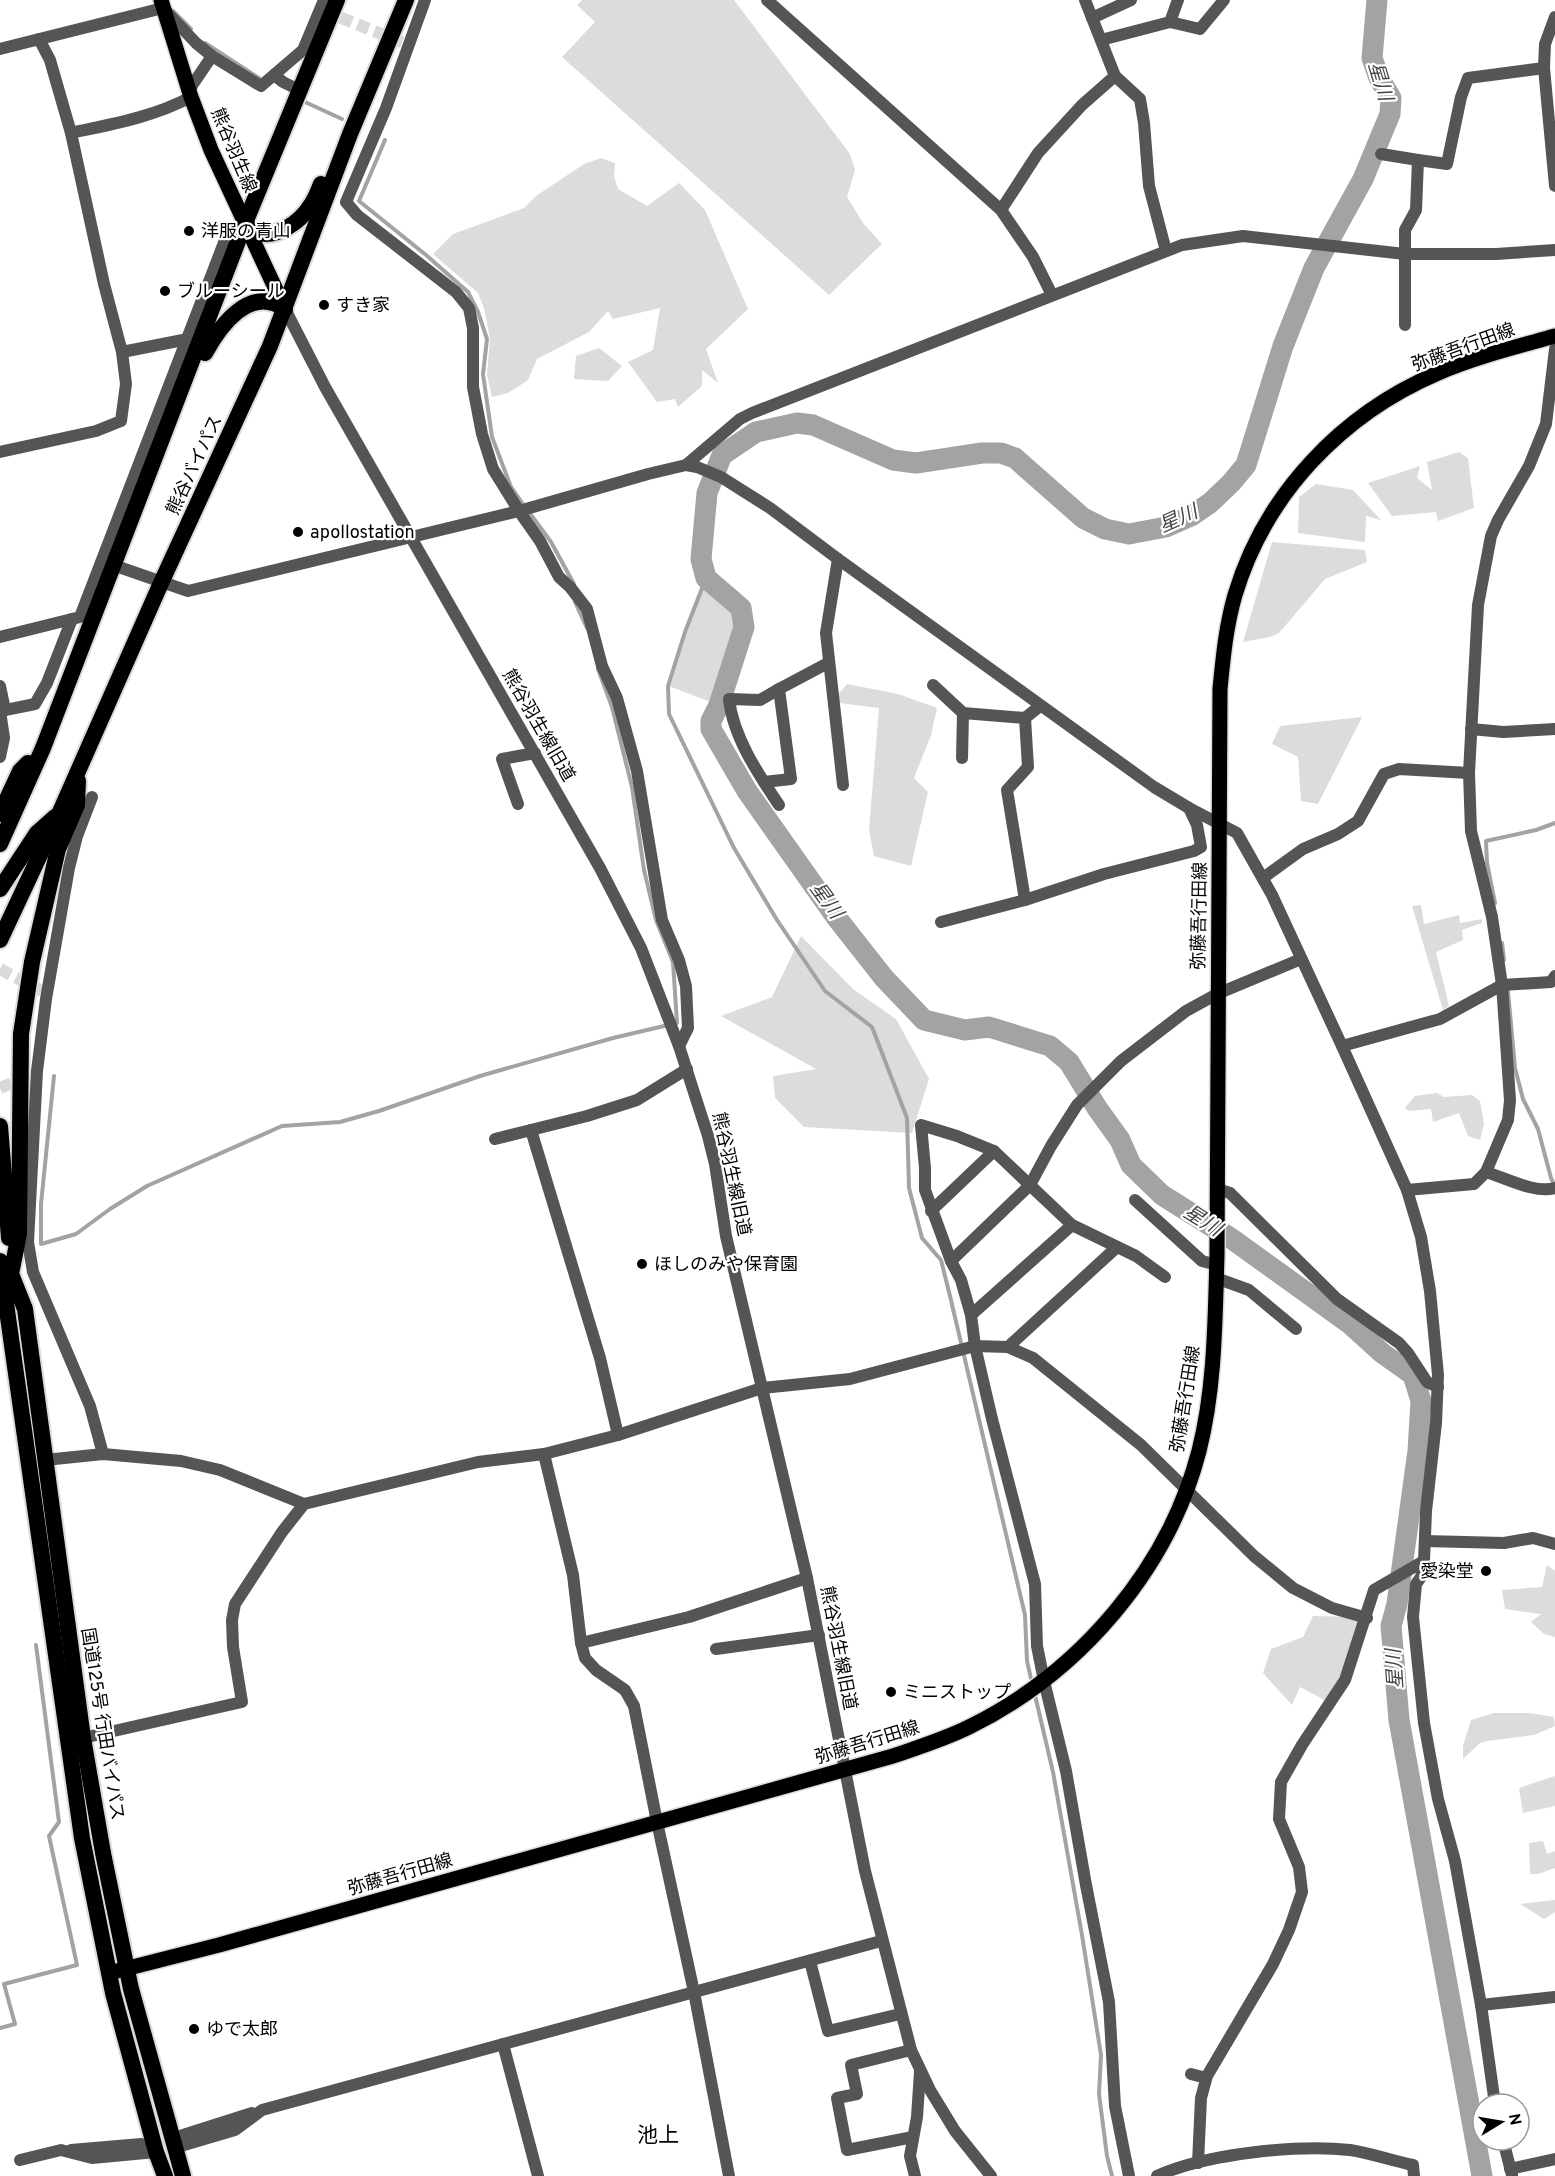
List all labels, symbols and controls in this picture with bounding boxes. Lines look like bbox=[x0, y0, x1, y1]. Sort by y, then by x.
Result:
water label: 星川 bbox=[1361, 59, 1398, 106]
street label: 熊谷羽生線 bbox=[204, 105, 261, 197]
place label: 洋服の青山 bbox=[201, 221, 291, 244]
marker: 洋服の青山 bbox=[182, 224, 196, 238]
place label: ブルーシール bbox=[177, 281, 285, 304]
marker: ブルーシール bbox=[158, 284, 172, 298]
place label: すき家 bbox=[336, 295, 390, 318]
marker: すき家 bbox=[317, 298, 331, 312]
street label: 弥藤吾行田線 bbox=[1409, 319, 1518, 378]
street label: 熊谷バイパス bbox=[162, 412, 229, 519]
water label: 星川 bbox=[1155, 499, 1204, 540]
place label: apollostation bbox=[310, 522, 415, 545]
marker: apollostation bbox=[291, 525, 305, 539]
street label: 熊谷羽生線旧道 bbox=[496, 665, 579, 786]
street label: 弥藤吾行田線 bbox=[1188, 862, 1213, 970]
water label: 星川 bbox=[803, 877, 849, 927]
street label: 熊谷羽生線旧道 bbox=[706, 1110, 755, 1238]
water label: 星川 bbox=[1178, 1200, 1227, 1244]
place label: ほしのみや保育園 bbox=[654, 1254, 798, 1277]
marker: ほしのみや保育園 bbox=[635, 1257, 649, 1271]
street label: 弥藤吾行田線 bbox=[1167, 1344, 1206, 1454]
place label: 愛染堂 bbox=[1420, 1561, 1474, 1584]
marker: 愛染堂 bbox=[1479, 1564, 1493, 1578]
street label: 熊谷羽生線旧道 bbox=[814, 1584, 861, 1712]
street label: 国道125号 行田バイパス bbox=[75, 1626, 128, 1822]
water label: 星川 bbox=[1381, 1646, 1410, 1690]
place label: ミニストップ bbox=[903, 1682, 1011, 1705]
marker: ミニストップ bbox=[884, 1685, 898, 1699]
street label: 弥藤吾行田線 bbox=[812, 1717, 922, 1770]
street label: 弥藤吾行田線 bbox=[345, 1850, 455, 1901]
place label: ゆで太郎 bbox=[206, 2019, 278, 2042]
marker: ゆで太郎 bbox=[187, 2022, 201, 2036]
north arrow bbox=[1471, 2092, 1531, 2152]
text: N bbox=[1503, 2112, 1525, 2127]
district label: 池上 bbox=[637, 2123, 679, 2150]

